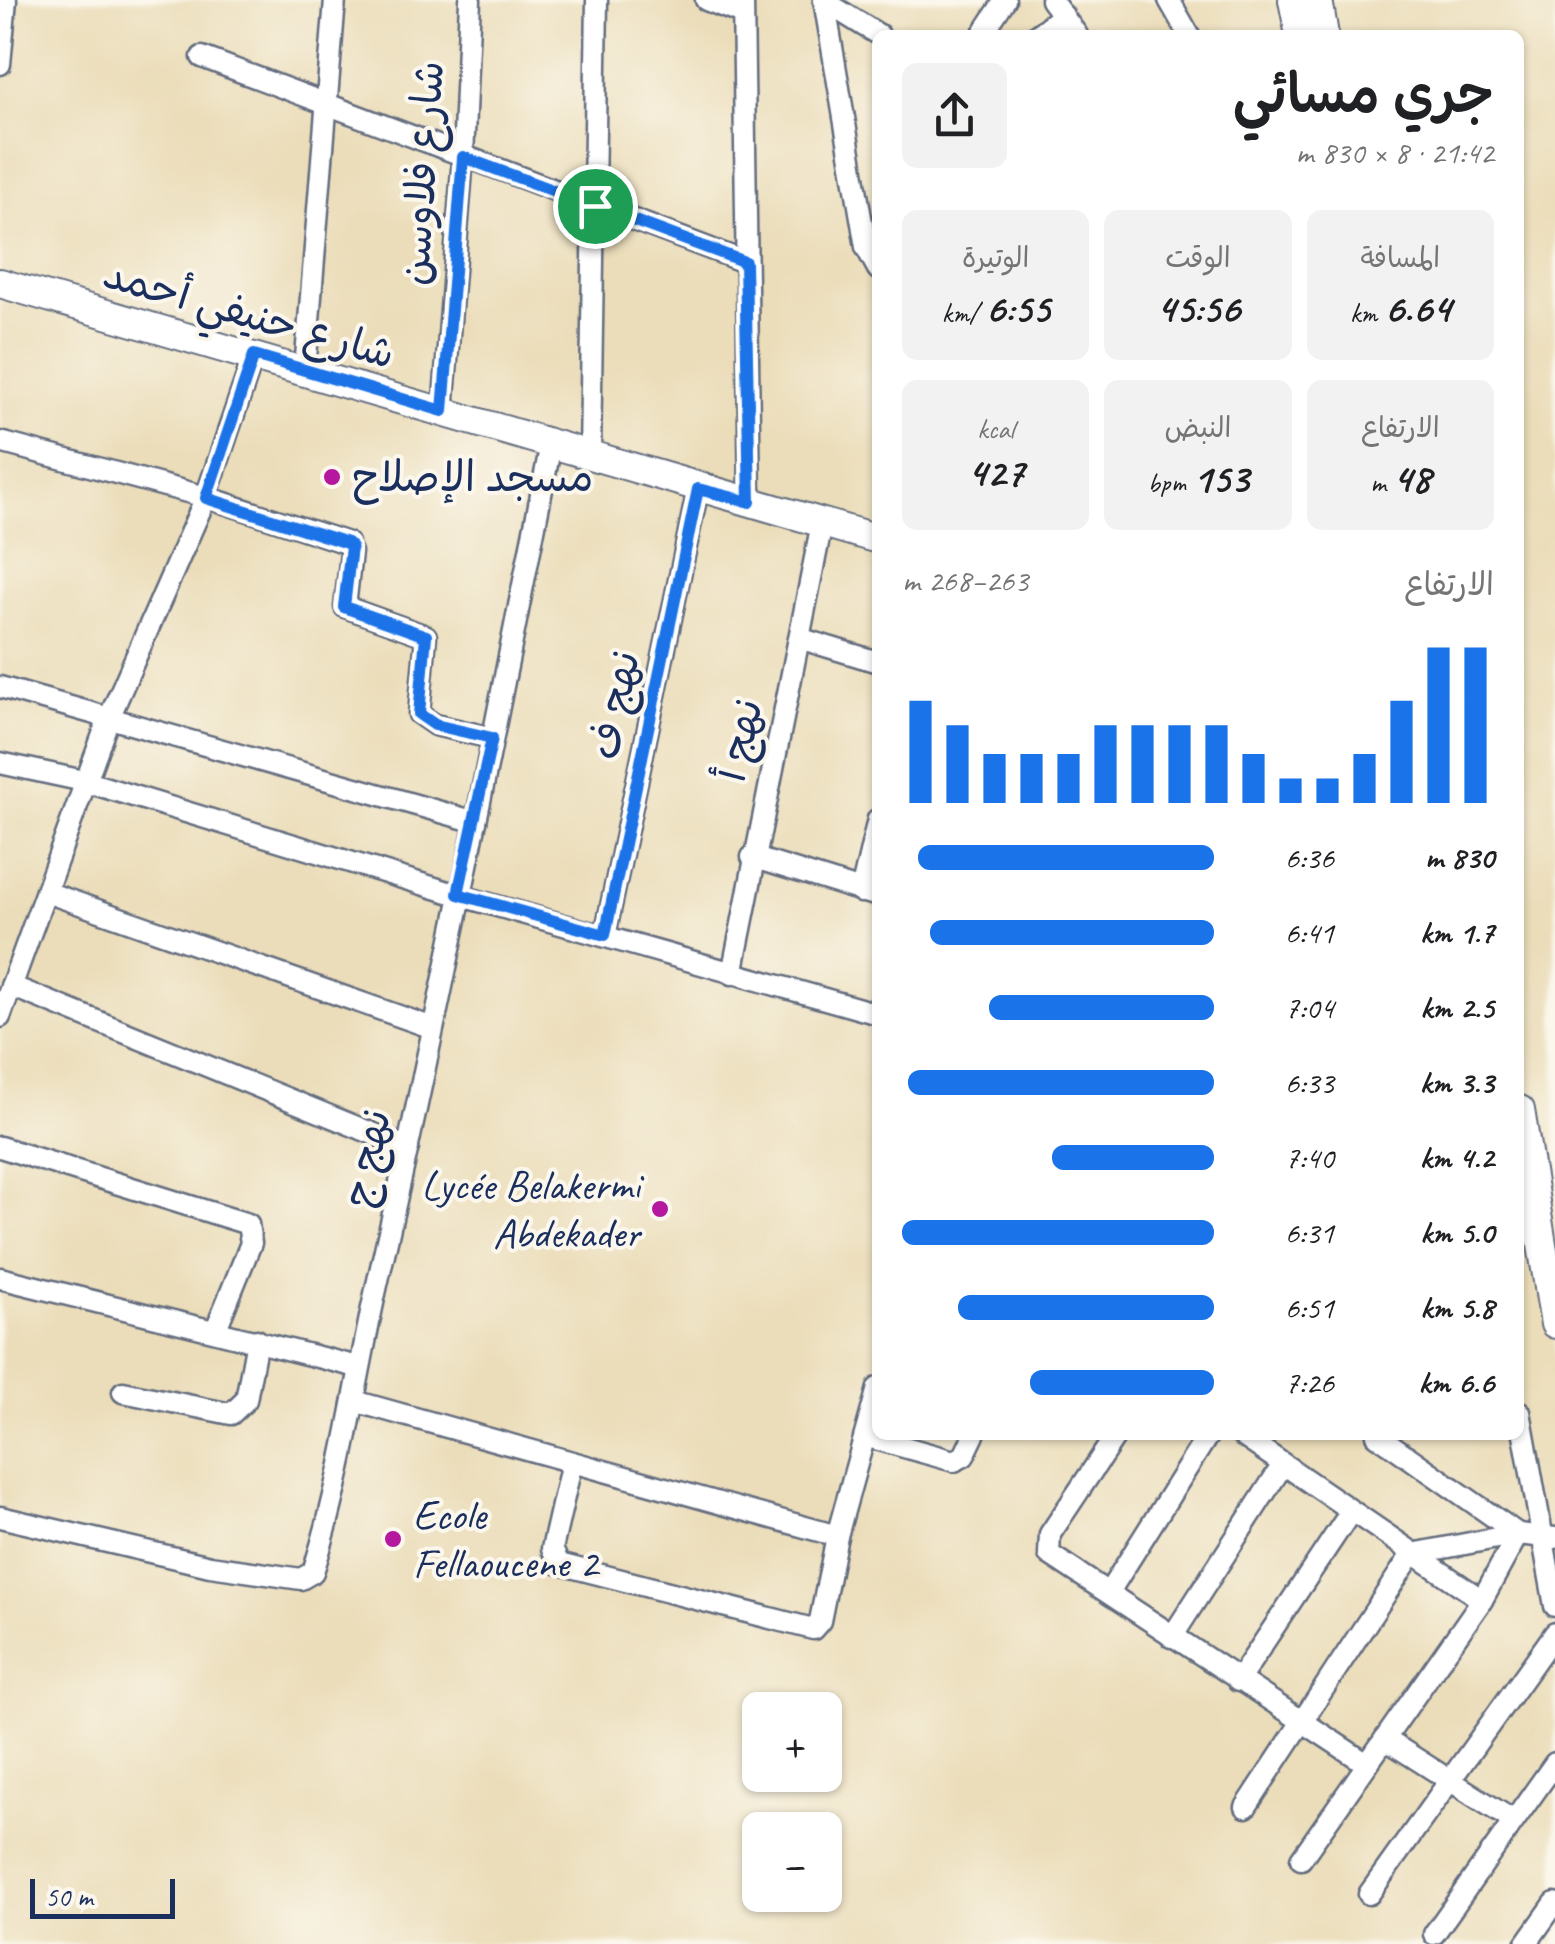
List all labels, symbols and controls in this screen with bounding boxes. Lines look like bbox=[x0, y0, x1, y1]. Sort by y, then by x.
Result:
street label: شارع فلاوسن bbox=[388, 59, 458, 287]
text: جري مسائي bbox=[1233, 59, 1494, 129]
button: share bbox=[902, 63, 1007, 168]
text: 21:42 · 8 × 830 m bbox=[1296, 132, 1494, 173]
pin bbox=[553, 164, 638, 249]
icon: arrive bbox=[568, 179, 623, 234]
text: الوتيرة bbox=[962, 240, 1029, 275]
text: الوقت bbox=[1165, 240, 1231, 275]
text: المسافة bbox=[1360, 240, 1440, 275]
street label: شارع حنيفي أحمد bbox=[95, 247, 401, 390]
text: 6:55 bbox=[985, 282, 1050, 335]
text: 45:56 bbox=[1156, 282, 1240, 335]
text: 6.64 bbox=[1384, 282, 1451, 335]
text: /km bbox=[942, 295, 985, 330]
text: km bbox=[1350, 295, 1384, 330]
text: النبض bbox=[1165, 410, 1231, 445]
text: الارتفاع bbox=[1361, 410, 1440, 445]
text: kcal bbox=[977, 411, 1014, 446]
text: 427 bbox=[967, 446, 1024, 499]
place label: مسجد اﻹصلاح bbox=[352, 451, 593, 505]
text: 153 bbox=[1193, 452, 1249, 505]
text: 48 bbox=[1393, 452, 1430, 505]
text: bpm bbox=[1147, 465, 1193, 500]
text: m bbox=[1370, 465, 1393, 500]
marker: مسجد اﻹصلاح bbox=[321, 466, 343, 488]
text: 263–268 m bbox=[902, 560, 1028, 601]
text: الارتفاع bbox=[1404, 564, 1494, 605]
street label: نهج ف bbox=[578, 646, 653, 764]
street label: نهج أ bbox=[705, 694, 776, 787]
text: 6:36 bbox=[1284, 837, 1334, 878]
text: 830 m bbox=[1425, 837, 1494, 878]
text: 6:41 bbox=[1284, 912, 1334, 953]
text: 1.7 km bbox=[1420, 912, 1494, 953]
text: 7:04 bbox=[1284, 987, 1334, 1028]
text: 2.5 km bbox=[1420, 987, 1494, 1028]
text: 6:33 bbox=[1284, 1062, 1334, 1103]
text: 3.3 km bbox=[1420, 1062, 1494, 1103]
street label: نهج ج bbox=[331, 1104, 404, 1212]
text: 7:40 bbox=[1284, 1137, 1334, 1178]
text: 4.2 km bbox=[1420, 1137, 1494, 1178]
place label: Lycée Belakermi Abdekader bbox=[421, 1159, 645, 1260]
marker: Lycée Belakermi Abdekader bbox=[649, 1198, 671, 1220]
text: 6:31 bbox=[1284, 1212, 1334, 1253]
text: 5.0 km bbox=[1420, 1212, 1494, 1253]
text: 6:51 bbox=[1284, 1287, 1334, 1328]
text: 5.8 km bbox=[1420, 1287, 1494, 1328]
text: 7:26 bbox=[1284, 1362, 1334, 1403]
text: 6.6 km bbox=[1418, 1362, 1494, 1403]
place label: Ecole Fellaoucene 2 bbox=[413, 1489, 601, 1590]
marker: Ecole Fellaoucene 2 bbox=[382, 1528, 404, 1550]
map controls bbox=[742, 1692, 842, 1912]
button: + bbox=[742, 1692, 842, 1792]
button: − bbox=[742, 1812, 842, 1912]
scale bar bbox=[30, 1874, 175, 1918]
text: 50 m bbox=[45, 1879, 93, 1914]

